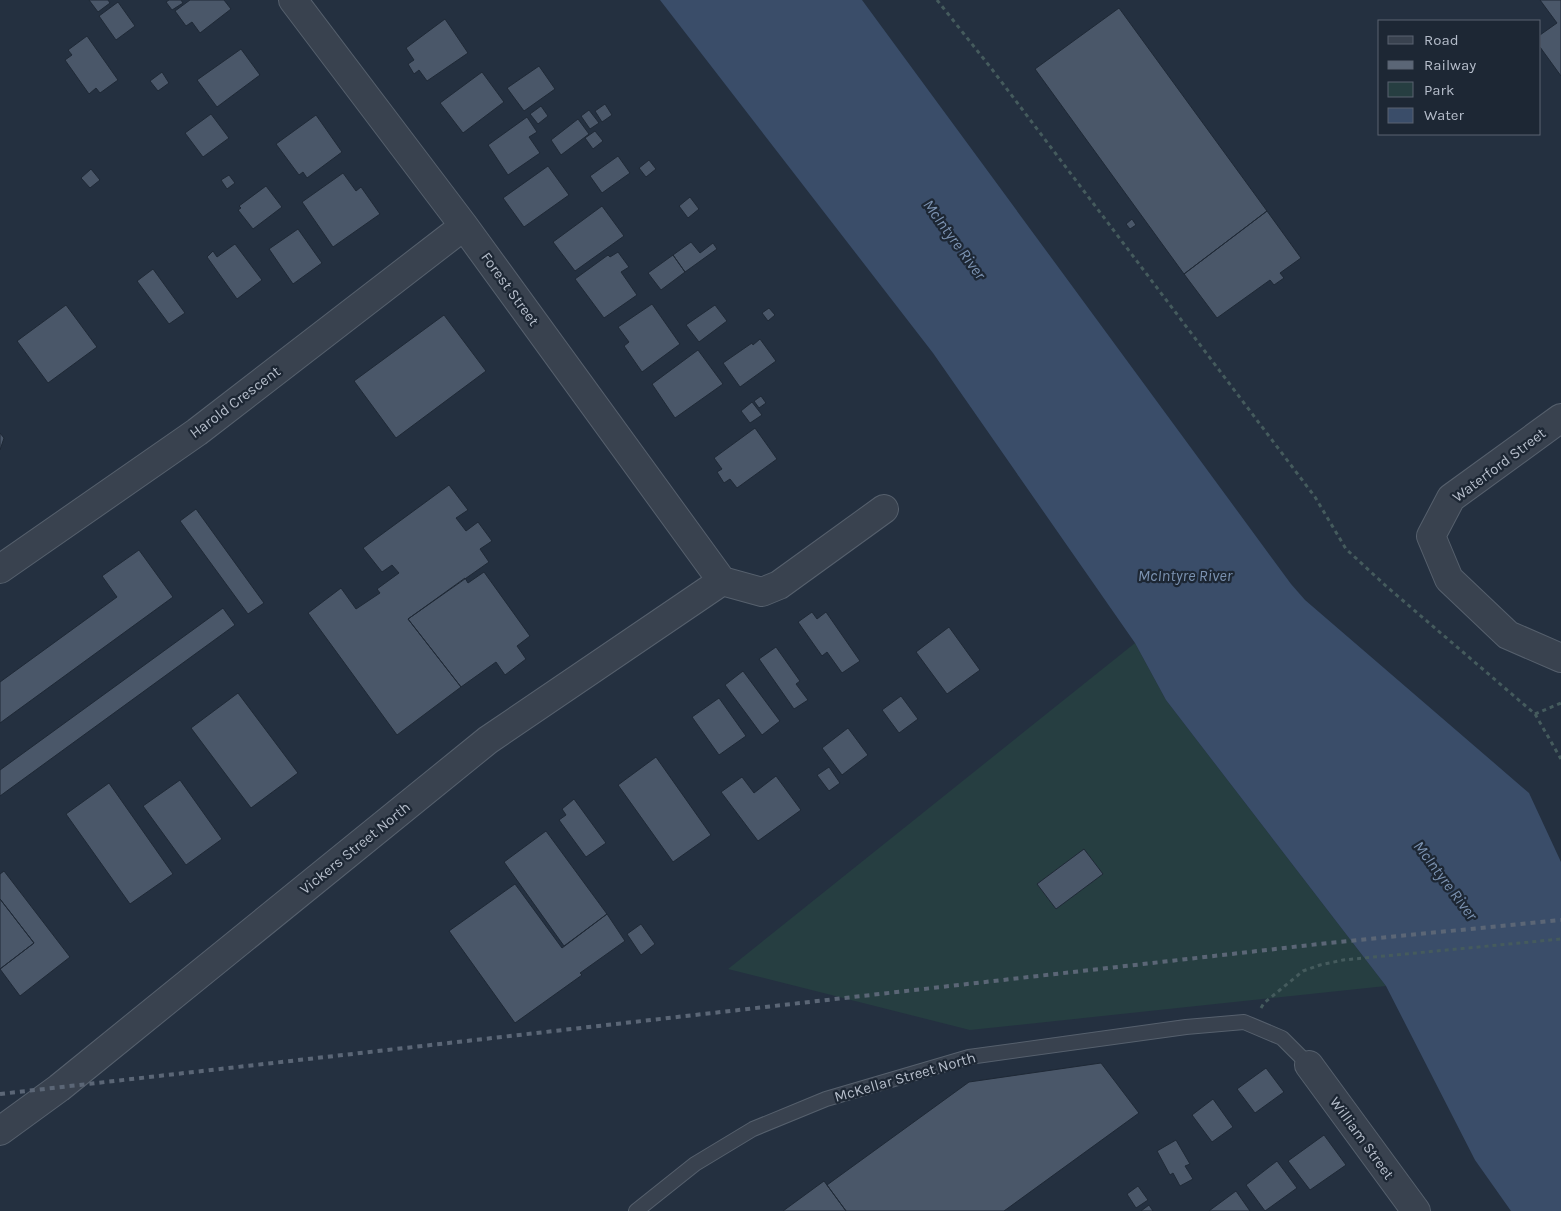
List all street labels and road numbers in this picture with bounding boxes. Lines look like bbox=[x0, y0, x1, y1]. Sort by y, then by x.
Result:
street label: Forest Street bbox=[477, 249, 543, 330]
street label: Harold Crescent bbox=[186, 362, 284, 442]
street label: Waterford Street bbox=[1449, 424, 1550, 506]
street label: Vickers Street North bbox=[296, 798, 414, 898]
street label: McKellar Street North bbox=[832, 1048, 978, 1106]
street label: William Street bbox=[1326, 1093, 1398, 1183]

